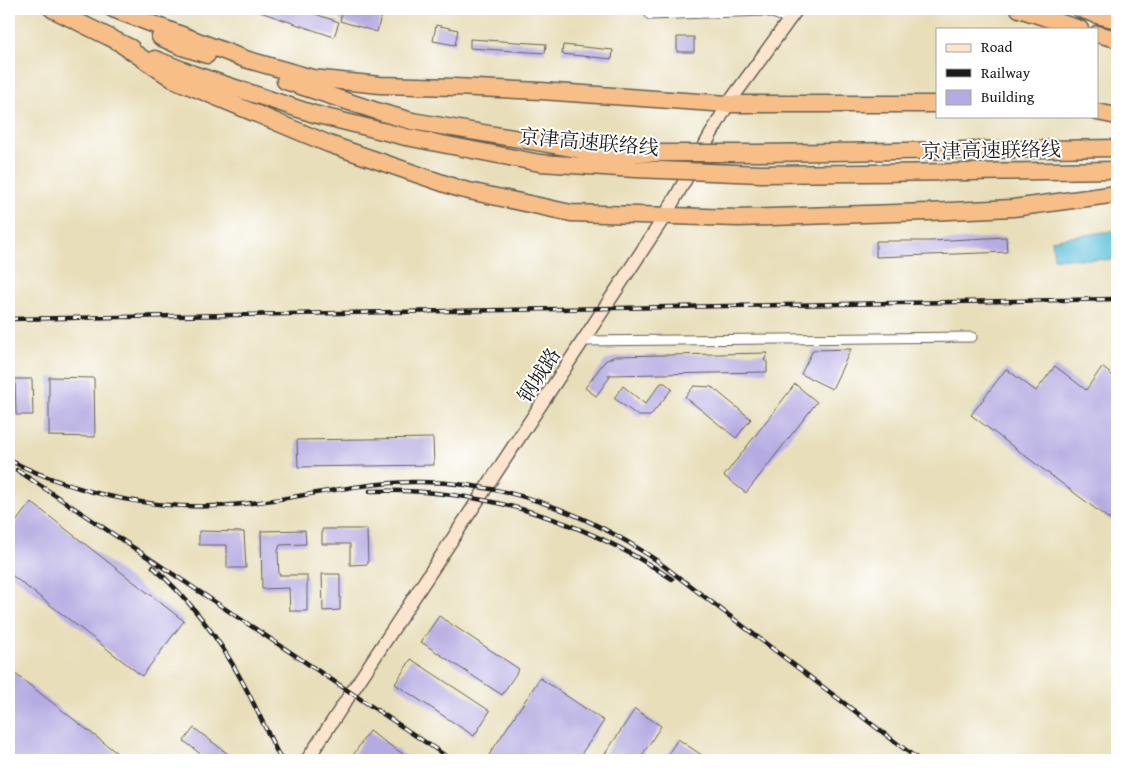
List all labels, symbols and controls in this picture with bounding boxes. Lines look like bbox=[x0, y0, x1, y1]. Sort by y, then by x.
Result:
legend bbox=[936, 28, 1098, 118]
text: Road bbox=[981, 36, 1012, 57]
text: Railway bbox=[981, 62, 1031, 83]
text: Building bbox=[981, 86, 1035, 107]
street label: 京津高速联络线 bbox=[518, 121, 660, 162]
street label: 京津高速联络线 bbox=[921, 134, 1061, 165]
street label: 钢城路 bbox=[510, 342, 567, 408]

